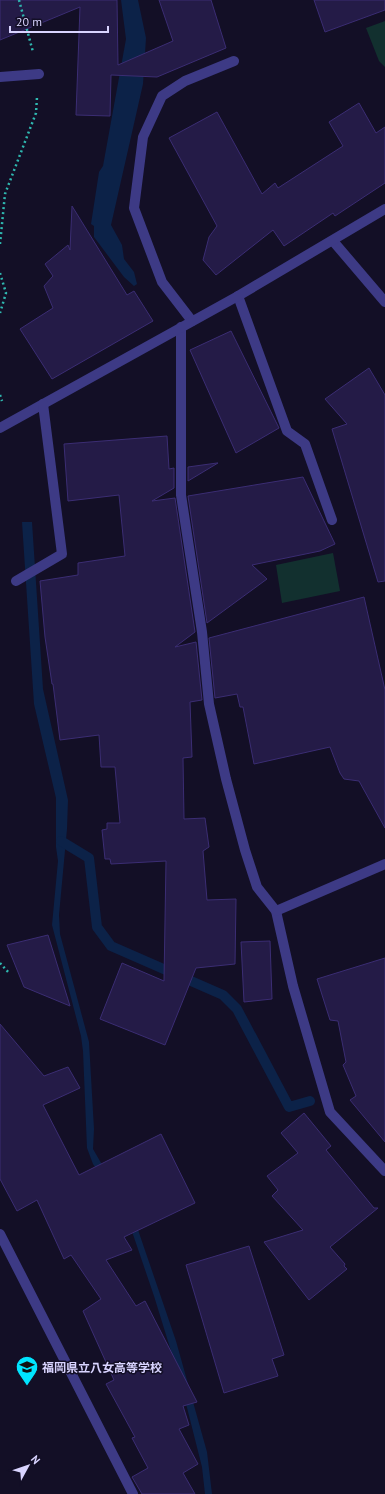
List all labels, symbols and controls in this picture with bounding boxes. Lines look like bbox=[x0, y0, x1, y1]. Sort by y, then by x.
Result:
scale bar bbox=[10, 8, 108, 34]
text: 20 m bbox=[16, 14, 42, 29]
school or university icon: 福岡県立八女高等学校 bbox=[14, 1354, 40, 1387]
place label: 福岡県立八女高等学校 bbox=[42, 1360, 162, 1375]
north arrow bbox=[8, 1446, 48, 1486]
text: N bbox=[28, 1452, 43, 1467]

